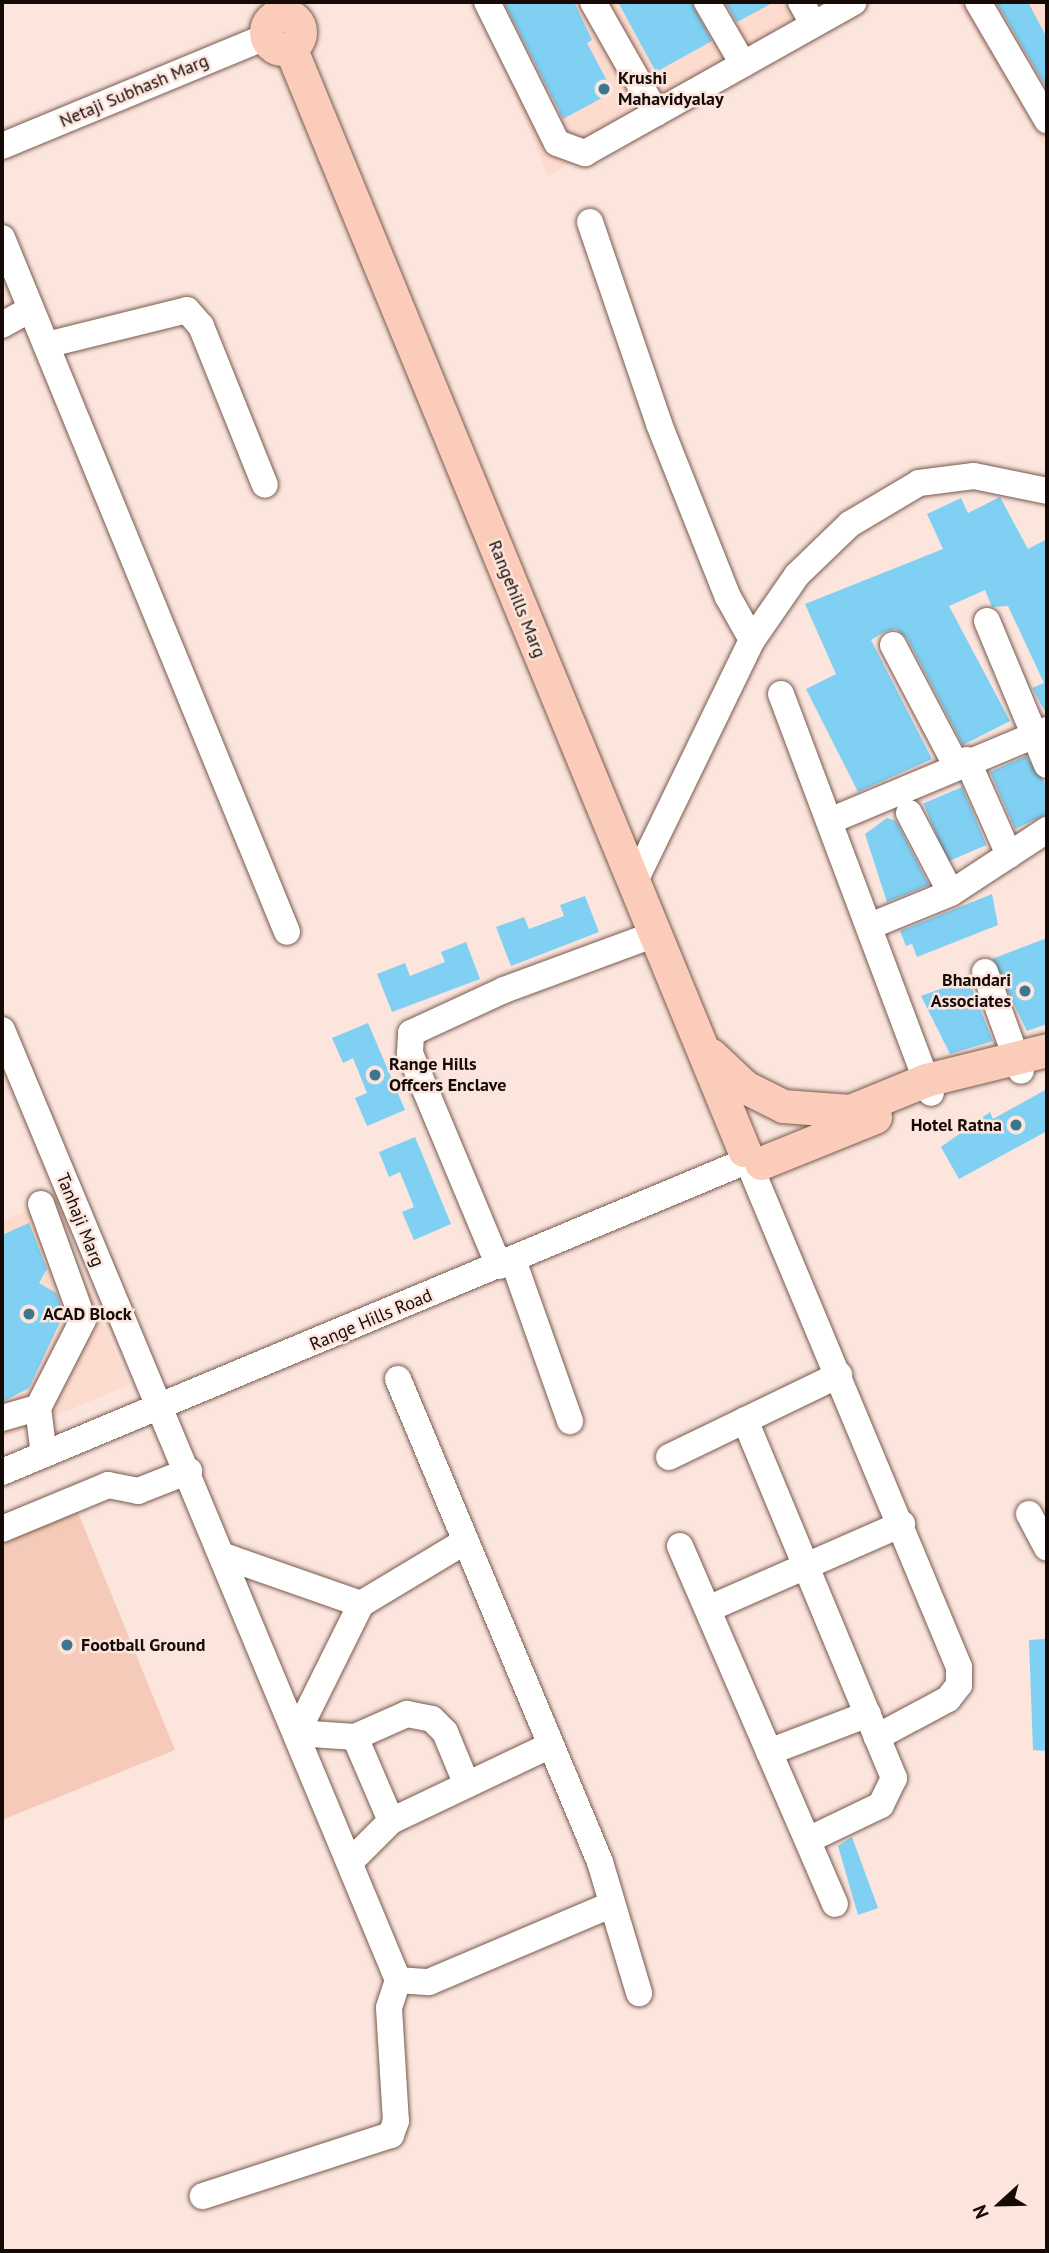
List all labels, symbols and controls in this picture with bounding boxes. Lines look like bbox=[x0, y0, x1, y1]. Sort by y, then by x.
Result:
street label: Netaji Subhash Marg bbox=[56, 50, 212, 132]
place label: Krushi Mahavidyalay bbox=[618, 68, 724, 110]
marker: Krushi Mahavidyalay bbox=[596, 81, 612, 97]
street label: Rangehills Marg bbox=[484, 537, 550, 661]
place label: Bhandari Associates bbox=[931, 970, 1011, 1012]
marker: Bhandari Associates bbox=[1017, 983, 1033, 999]
place label: Range Hills Offcers Enclave bbox=[389, 1054, 506, 1096]
marker: Range Hills Offcers Enclave bbox=[367, 1067, 383, 1083]
place label: Hotel Ratna bbox=[911, 1114, 1002, 1136]
marker: Hotel Ratna bbox=[1008, 1117, 1024, 1133]
street label: Tanhaji Marg bbox=[51, 1170, 109, 1270]
street label: Range Hills Road bbox=[307, 1284, 435, 1356]
place label: ACAD Block bbox=[43, 1303, 132, 1325]
marker: ACAD Block bbox=[21, 1306, 37, 1322]
place label: Football Ground bbox=[81, 1634, 206, 1656]
marker: Football Ground bbox=[59, 1637, 75, 1653]
north arrow bbox=[965, 2169, 1035, 2239]
text: N bbox=[967, 2202, 994, 2222]

